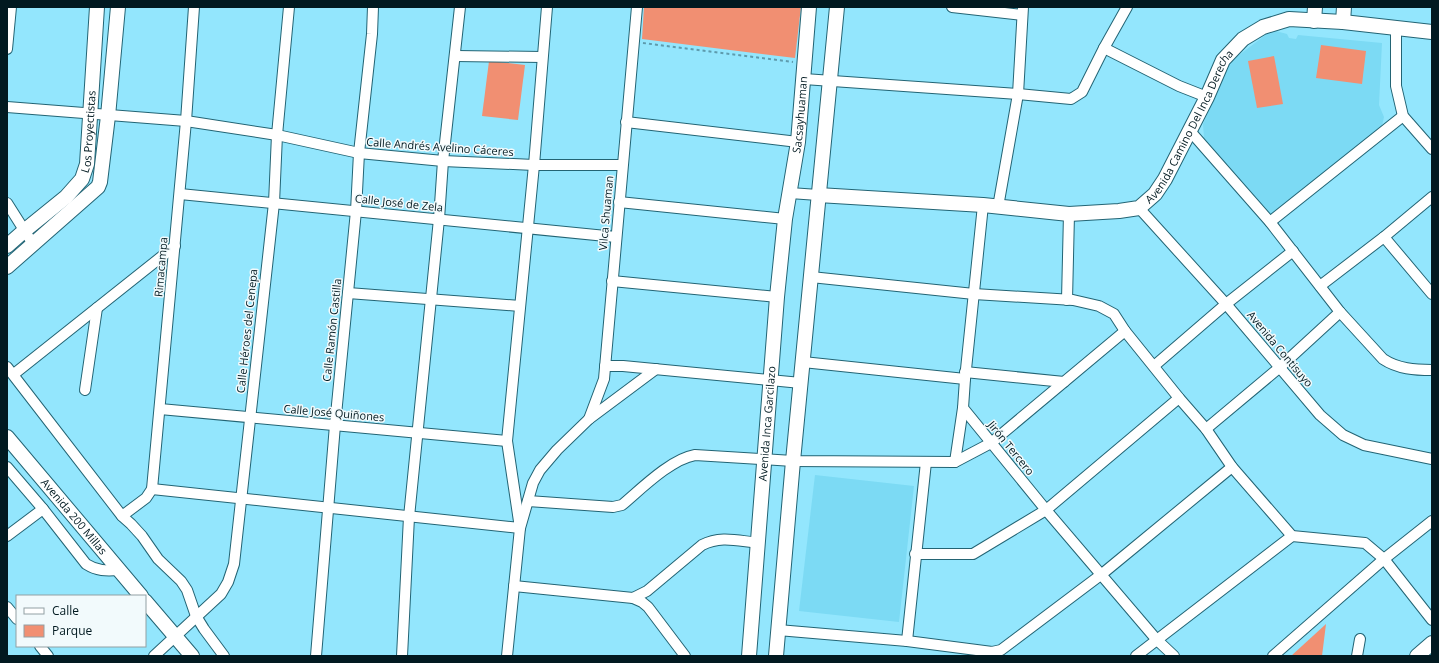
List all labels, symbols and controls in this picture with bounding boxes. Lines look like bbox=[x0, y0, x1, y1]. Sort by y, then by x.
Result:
street label: Avenida Camino Del Inca Derecha bbox=[1142, 46, 1236, 206]
street label: Sacsayhuaman bbox=[788, 76, 810, 154]
street label: Los Proyectistas bbox=[77, 90, 99, 175]
street label: Calle Andrés Avelino Cáceres bbox=[366, 134, 514, 159]
street label: Vilca Shuaman bbox=[595, 175, 616, 251]
street label: Calle José de Zela bbox=[354, 190, 444, 215]
street label: Rimacampa bbox=[150, 236, 171, 298]
street label: Calle Héroes del Cenepa bbox=[233, 268, 260, 394]
street label: Calle Ramón Castilla bbox=[319, 278, 344, 382]
street label: Avenida Contisuyo bbox=[1244, 307, 1317, 390]
street label: Avenida Inca Garcilazo bbox=[755, 365, 779, 482]
street label: Calle José Quiñones bbox=[283, 401, 385, 424]
street label: Jirón Tercero bbox=[984, 417, 1038, 478]
street label: Avenida 200 Millas bbox=[38, 475, 111, 557]
legend bbox=[16, 595, 146, 647]
text: Calle bbox=[52, 602, 79, 619]
text: Parque bbox=[52, 622, 92, 639]

